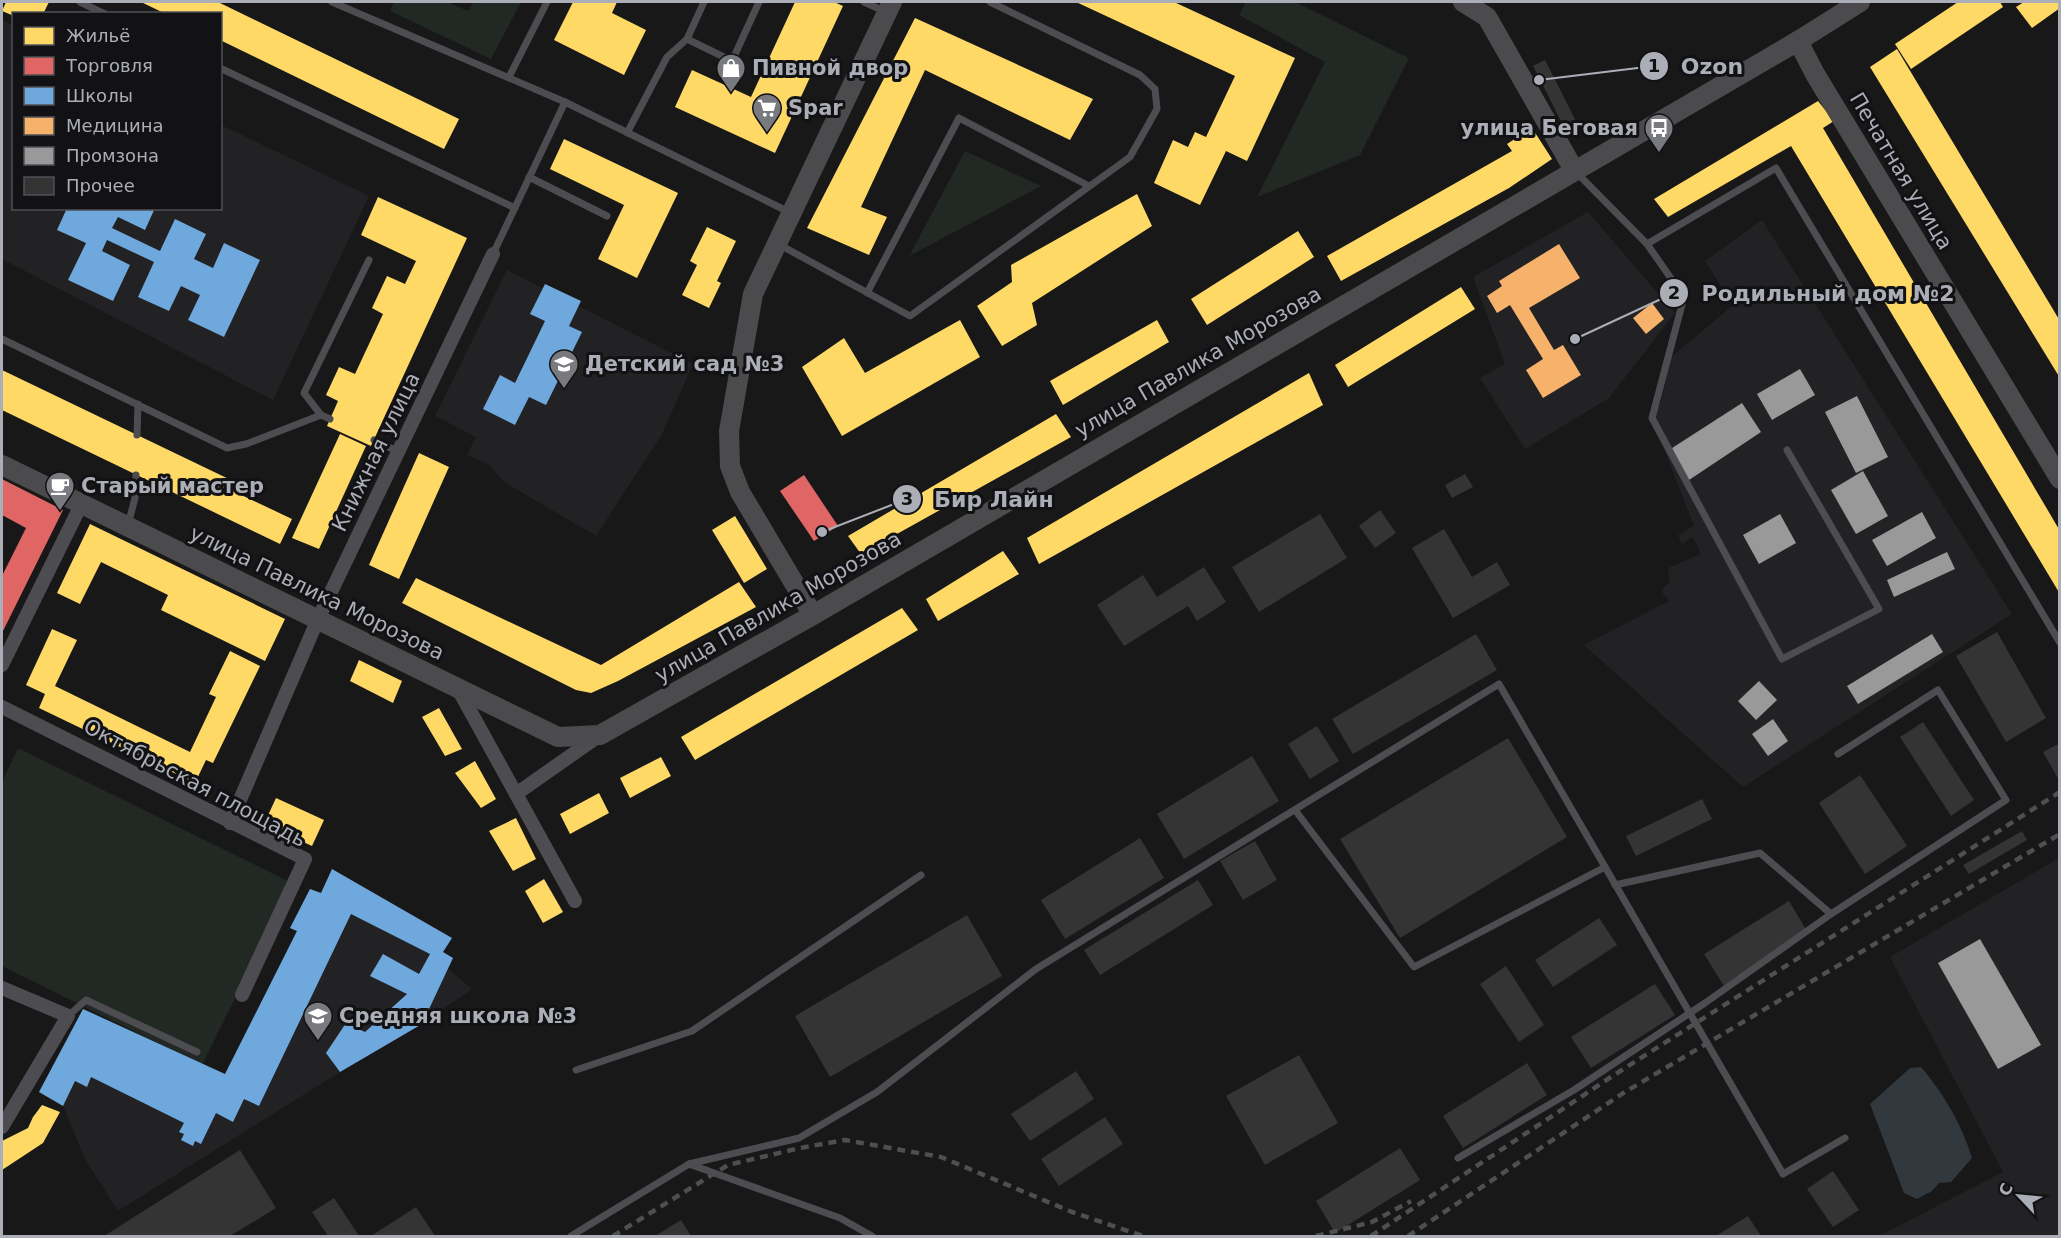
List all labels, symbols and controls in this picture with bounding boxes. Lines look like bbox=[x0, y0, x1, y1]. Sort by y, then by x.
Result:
legend bbox=[12, 12, 222, 210]
text: Жильё bbox=[66, 25, 130, 46]
callout: Ozon bbox=[1639, 46, 1756, 86]
shop icon: Пивной двор bbox=[715, 52, 747, 94]
text: Ozon bbox=[1681, 54, 1743, 79]
text: Торговля bbox=[65, 55, 153, 76]
text: 1 bbox=[1648, 55, 1660, 76]
place label: Пивной двор bbox=[752, 56, 908, 80]
text: Школы bbox=[66, 85, 133, 106]
street label: Печатная улица bbox=[1845, 88, 1957, 254]
supermarket icon: Spar bbox=[751, 92, 783, 134]
place label: Spar bbox=[788, 96, 843, 120]
bus stop icon: улица Беговая bbox=[1643, 112, 1675, 154]
text: Медицина bbox=[66, 115, 164, 136]
place label: улица Беговая bbox=[1461, 116, 1638, 140]
text: Промзона bbox=[66, 145, 159, 166]
text: Прочее bbox=[66, 175, 135, 196]
callout: Родильный дом №2 bbox=[1659, 273, 1966, 313]
text: Родильный дом №2 bbox=[1702, 281, 1954, 306]
street label: улица Павлика Морозова bbox=[1071, 282, 1325, 442]
text: 2 bbox=[1668, 282, 1680, 303]
school or university icon: Детский сад №3 bbox=[548, 348, 580, 390]
place label: Детский сад №3 bbox=[585, 352, 784, 376]
street label: Книжная улица bbox=[327, 369, 425, 535]
cafe icon: Старый мастер bbox=[44, 470, 76, 512]
place label: Старый мастер bbox=[81, 474, 264, 498]
callout: Бир Лайн bbox=[892, 479, 1066, 519]
text: Бир Лайн bbox=[934, 487, 1054, 512]
text: 3 bbox=[901, 488, 913, 509]
street label: улица Павлика Морозова bbox=[186, 521, 448, 665]
street label: улица Павлика Морозова bbox=[651, 527, 905, 687]
street label: Октябрьская площадь bbox=[80, 714, 310, 852]
school or university icon: Средняя школа №3 bbox=[302, 1000, 334, 1042]
place label: Средняя школа №3 bbox=[339, 1004, 577, 1028]
north arrow bbox=[1989, 1166, 2049, 1226]
text: С bbox=[1995, 1180, 2017, 1199]

